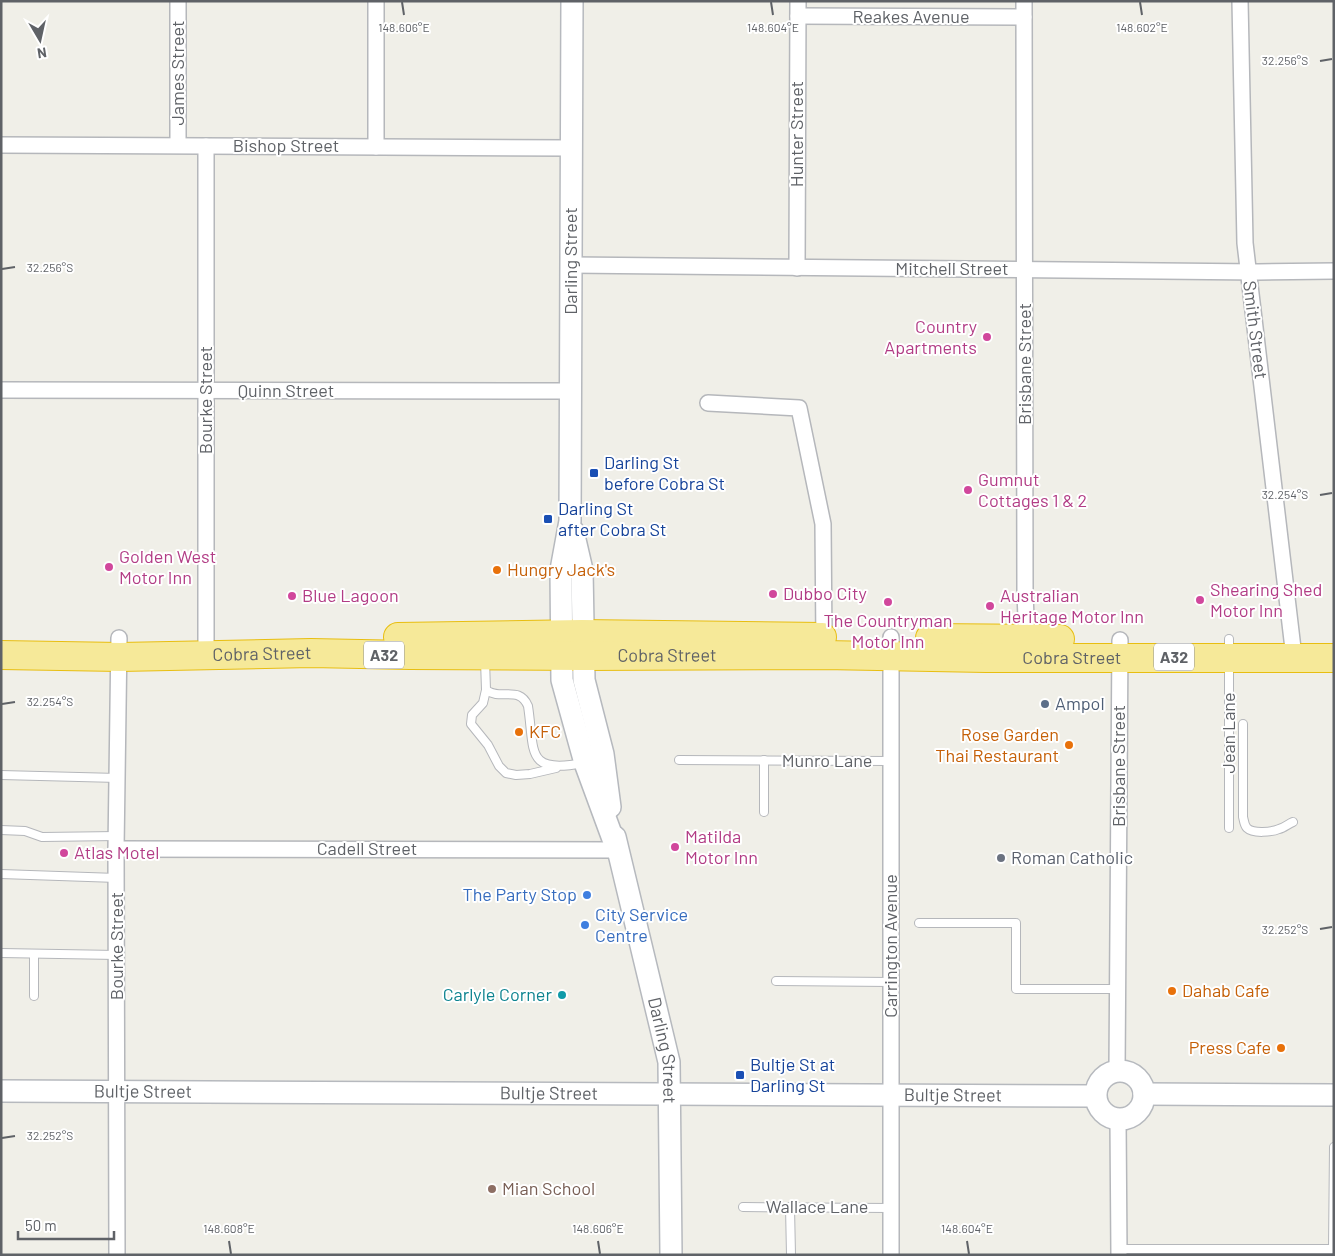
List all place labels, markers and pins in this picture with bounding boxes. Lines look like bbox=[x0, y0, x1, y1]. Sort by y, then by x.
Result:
place label: Country Apartments bbox=[884, 315, 977, 358]
marker: Country Apartments bbox=[981, 331, 993, 343]
place label: Darling St before Cobra St bbox=[604, 451, 725, 494]
marker: Darling St before Cobra St bbox=[588, 467, 600, 479]
place label: Gumnut Cottages 1 & 2 bbox=[978, 468, 1087, 511]
marker: Gumnut Cottages 1 & 2 bbox=[962, 484, 974, 496]
place label: Darling St after Cobra St bbox=[558, 497, 667, 540]
marker: Darling St after Cobra St bbox=[542, 513, 554, 525]
place label: Golden West Motor Inn bbox=[119, 545, 216, 588]
place label: Hungry Jack's bbox=[507, 558, 615, 580]
marker: Golden West Motor Inn bbox=[103, 561, 115, 573]
marker: Hungry Jack's bbox=[491, 564, 503, 576]
place label: Shearing Shed Motor Inn bbox=[1210, 578, 1322, 621]
place label: Dubbo City bbox=[783, 582, 867, 604]
place label: Blue Lagoon bbox=[302, 584, 399, 606]
place label: Australian Heritage Motor Inn bbox=[1000, 584, 1144, 627]
marker: Dubbo City bbox=[767, 588, 779, 600]
marker: Blue Lagoon bbox=[286, 590, 298, 602]
marker: Shearing Shed Motor Inn bbox=[1194, 594, 1206, 606]
marker: The Countryman Motor Inn bbox=[882, 596, 894, 608]
marker: Australian Heritage Motor Inn bbox=[984, 600, 996, 612]
place label: The Countryman Motor Inn bbox=[824, 609, 952, 652]
place label: Ampol bbox=[1055, 692, 1105, 714]
marker: Ampol bbox=[1039, 698, 1051, 710]
place label: KFC bbox=[529, 720, 561, 742]
place label: Rose Garden Thai Restaurant bbox=[935, 723, 1059, 766]
marker: KFC bbox=[513, 726, 525, 738]
marker: Rose Garden Thai Restaurant bbox=[1063, 739, 1075, 751]
place label: Matilda Motor Inn bbox=[685, 825, 758, 868]
place label: Atlas Motel bbox=[74, 841, 159, 863]
marker: Matilda Motor Inn bbox=[669, 841, 681, 853]
place label: Roman Catholic bbox=[1011, 846, 1133, 868]
marker: Atlas Motel bbox=[58, 847, 70, 859]
marker: Roman Catholic bbox=[995, 852, 1007, 864]
place label: The Party Stop bbox=[462, 883, 577, 905]
marker: The Party Stop bbox=[581, 889, 593, 901]
place label: City Service Centre bbox=[595, 903, 688, 946]
marker: City Service Centre bbox=[579, 919, 591, 931]
place label: Dahab Cafe bbox=[1182, 979, 1270, 1001]
place label: Carlyle Corner bbox=[443, 983, 552, 1005]
marker: Dahab Cafe bbox=[1166, 985, 1178, 997]
marker: Carlyle Corner bbox=[556, 989, 568, 1001]
place label: Press Cafe bbox=[1189, 1036, 1271, 1058]
marker: Press Cafe bbox=[1275, 1042, 1287, 1054]
place label: Bultje St at Darling St bbox=[750, 1053, 835, 1096]
marker: Bultje St at Darling St bbox=[734, 1069, 746, 1081]
place label: Mian School bbox=[502, 1177, 595, 1199]
marker: Mian School bbox=[486, 1183, 498, 1195]

